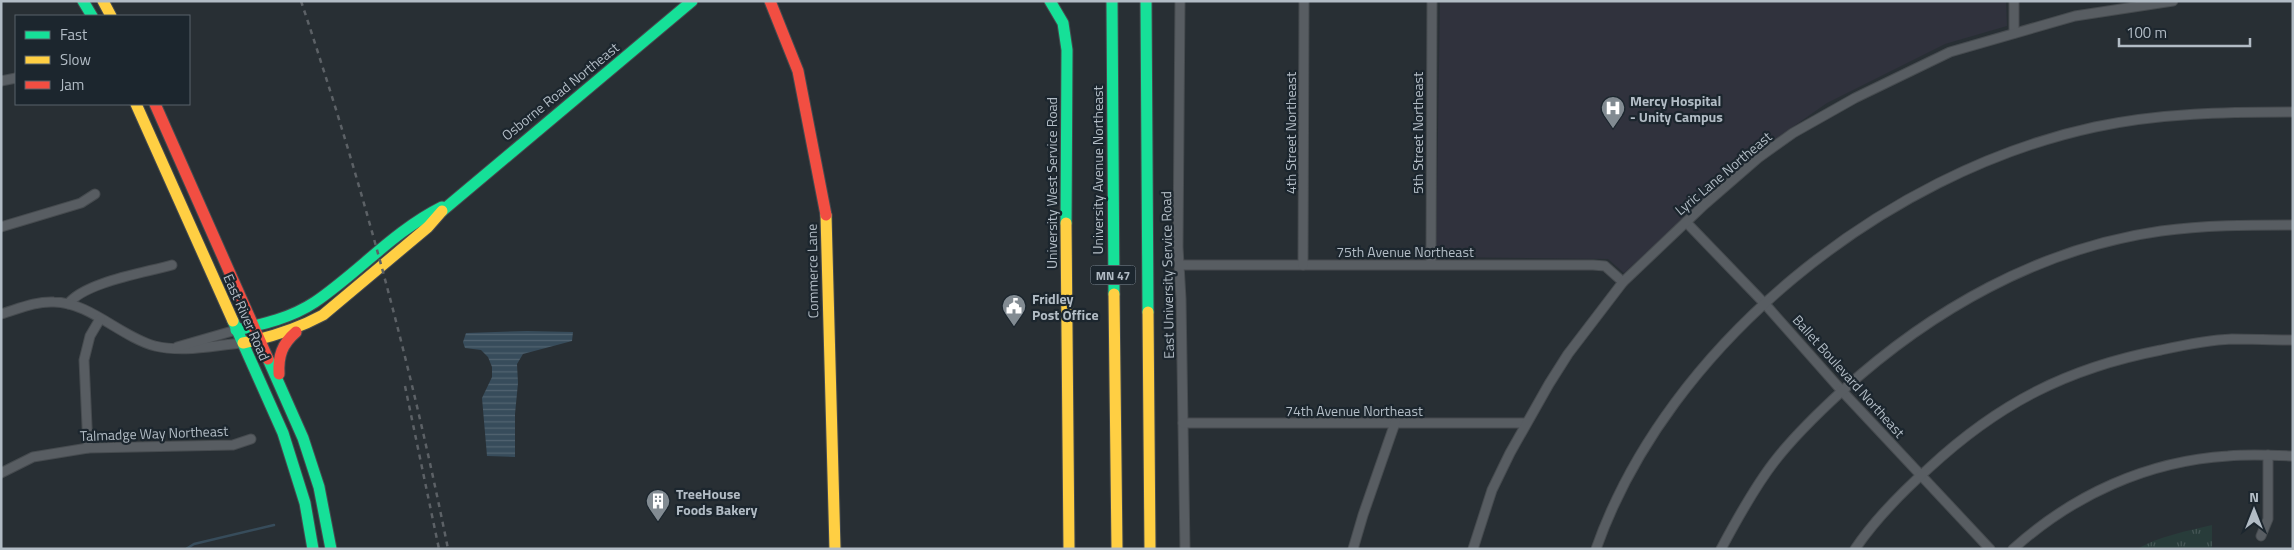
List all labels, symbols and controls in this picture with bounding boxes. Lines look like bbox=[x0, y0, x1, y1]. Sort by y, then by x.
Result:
legend bbox=[15, 15, 190, 105]
scale bar bbox=[2119, 15, 2250, 47]
text: 100 m bbox=[2126, 21, 2167, 44]
text: Fast bbox=[60, 23, 88, 46]
street label: Osborne Road Northeast bbox=[497, 37, 623, 145]
text: Slow bbox=[60, 48, 91, 71]
street label: 4th Street Northeast bbox=[1280, 72, 1301, 194]
street label: 5th Street Northeast bbox=[1407, 72, 1428, 194]
text: Jam bbox=[60, 73, 84, 96]
street label: University Avenue Northeast bbox=[1087, 85, 1108, 254]
place label: Mercy Hospital - Unity Campus bbox=[1630, 90, 1723, 127]
hospital icon: Mercy Hospital - Unity Campus bbox=[1600, 95, 1626, 129]
street label: University West Service Road bbox=[1041, 97, 1062, 269]
street label: Lyric Lane Northeast bbox=[1670, 126, 1776, 220]
street label: East University Service Road bbox=[1155, 191, 1179, 359]
street label: Commerce Lane bbox=[801, 224, 823, 318]
street label: 75th Avenue Northeast bbox=[1336, 241, 1474, 262]
road number: MN 47 bbox=[1090, 266, 1136, 284]
street label: East River Road bbox=[219, 270, 275, 364]
place label: Fridley Post Office bbox=[1032, 288, 1099, 325]
public building icon: Fridley Post Office bbox=[1001, 293, 1027, 327]
street label: Ballet Boulevard Northeast bbox=[1788, 310, 1910, 442]
street label: 74th Avenue Northeast bbox=[1285, 400, 1423, 421]
street label: Talmadge Way Northeast bbox=[79, 420, 229, 446]
place label: TreeHouse Foods Bakery bbox=[676, 483, 758, 520]
north arrow bbox=[2229, 485, 2279, 535]
text: N bbox=[2249, 486, 2259, 507]
building icon: TreeHouse Foods Bakery bbox=[645, 488, 671, 522]

